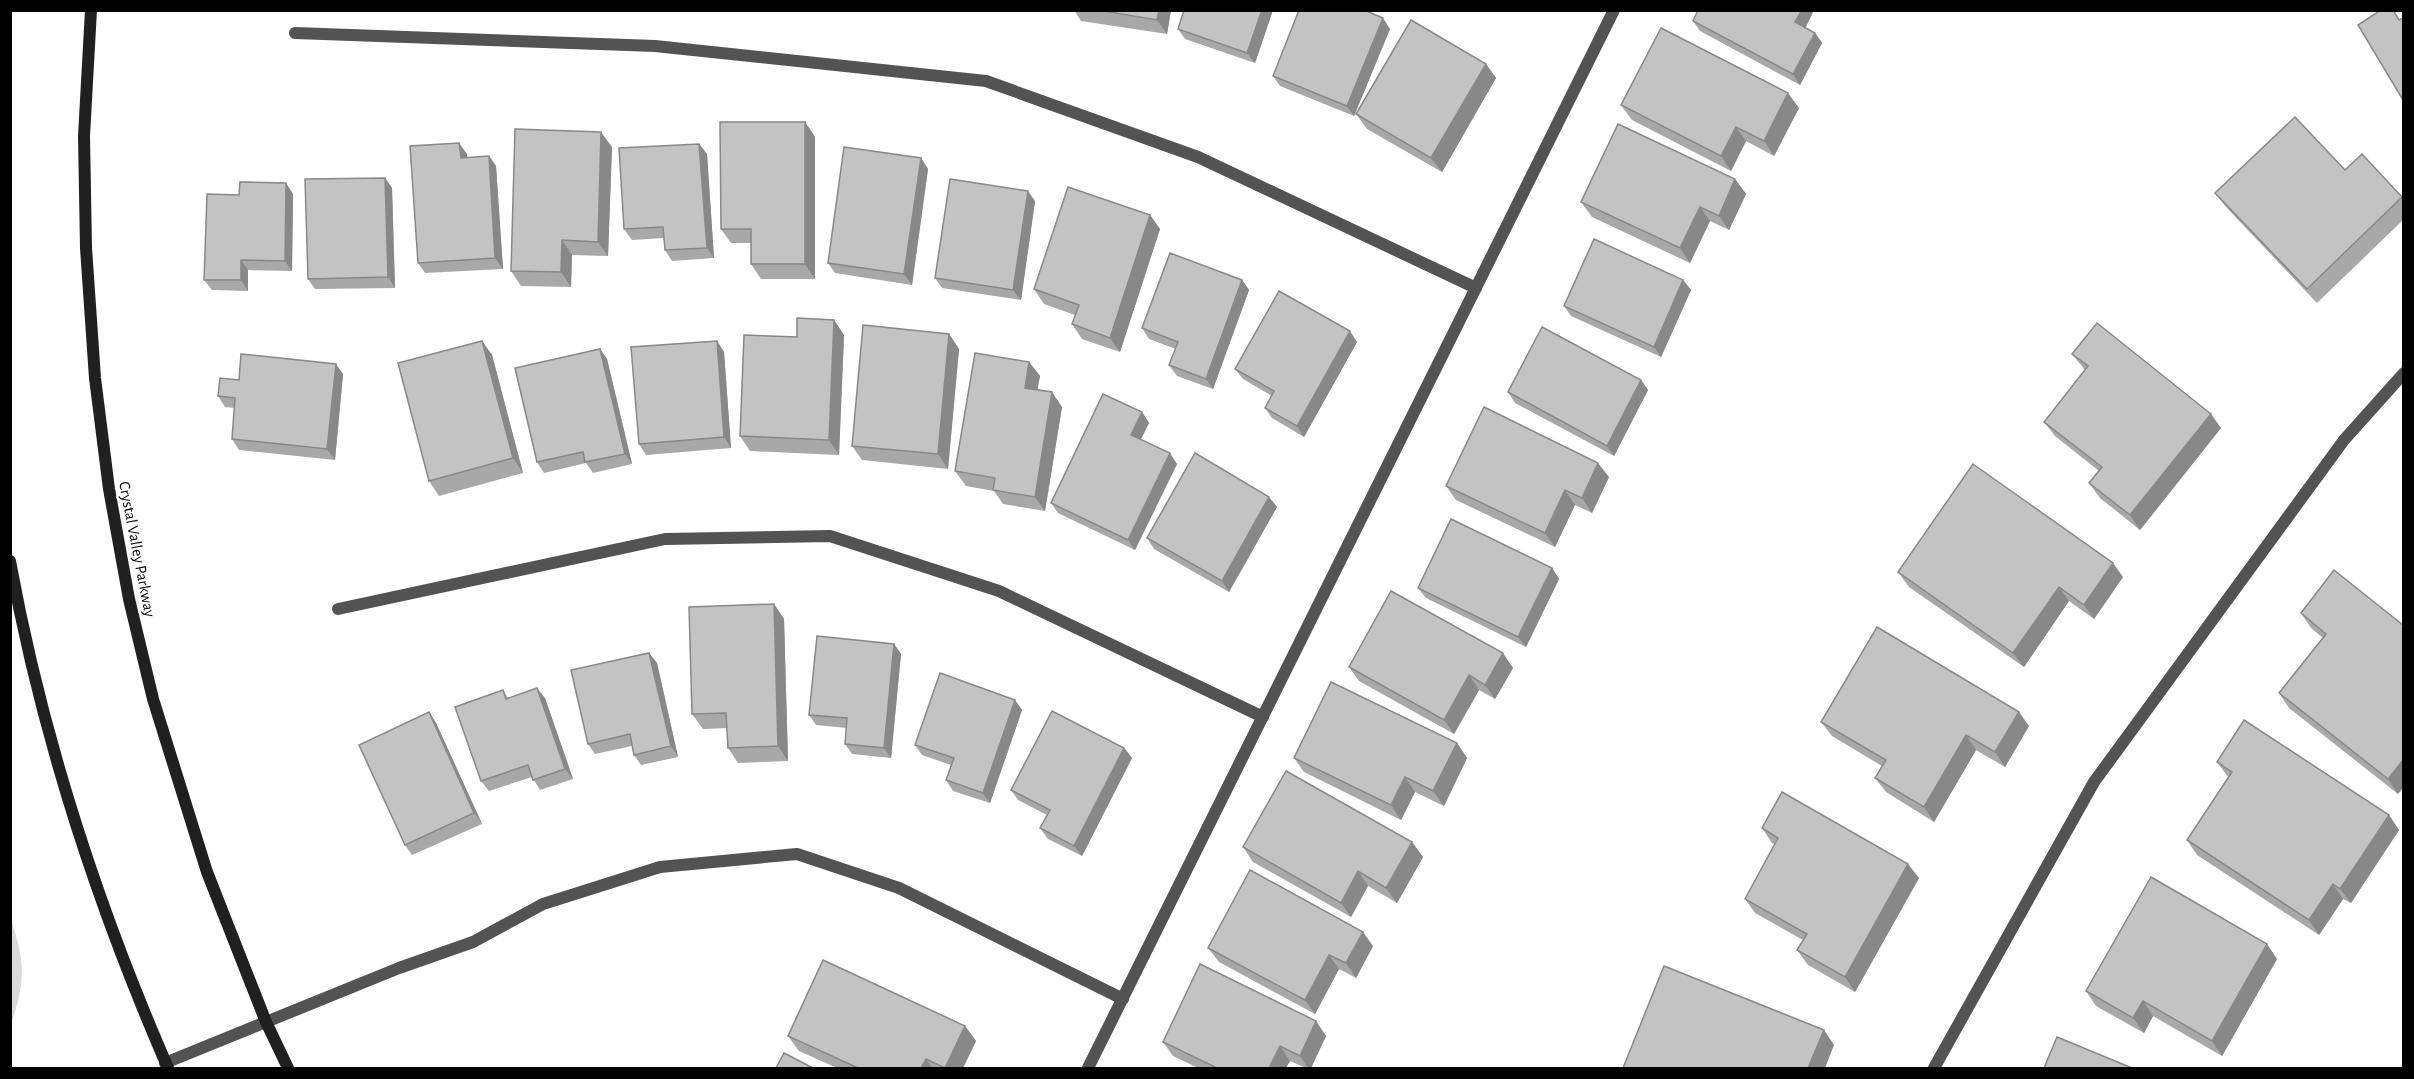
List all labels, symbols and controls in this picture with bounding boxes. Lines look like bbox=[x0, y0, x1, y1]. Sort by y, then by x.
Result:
street label: Crystal Valley Parkway bbox=[115, 480, 158, 619]

